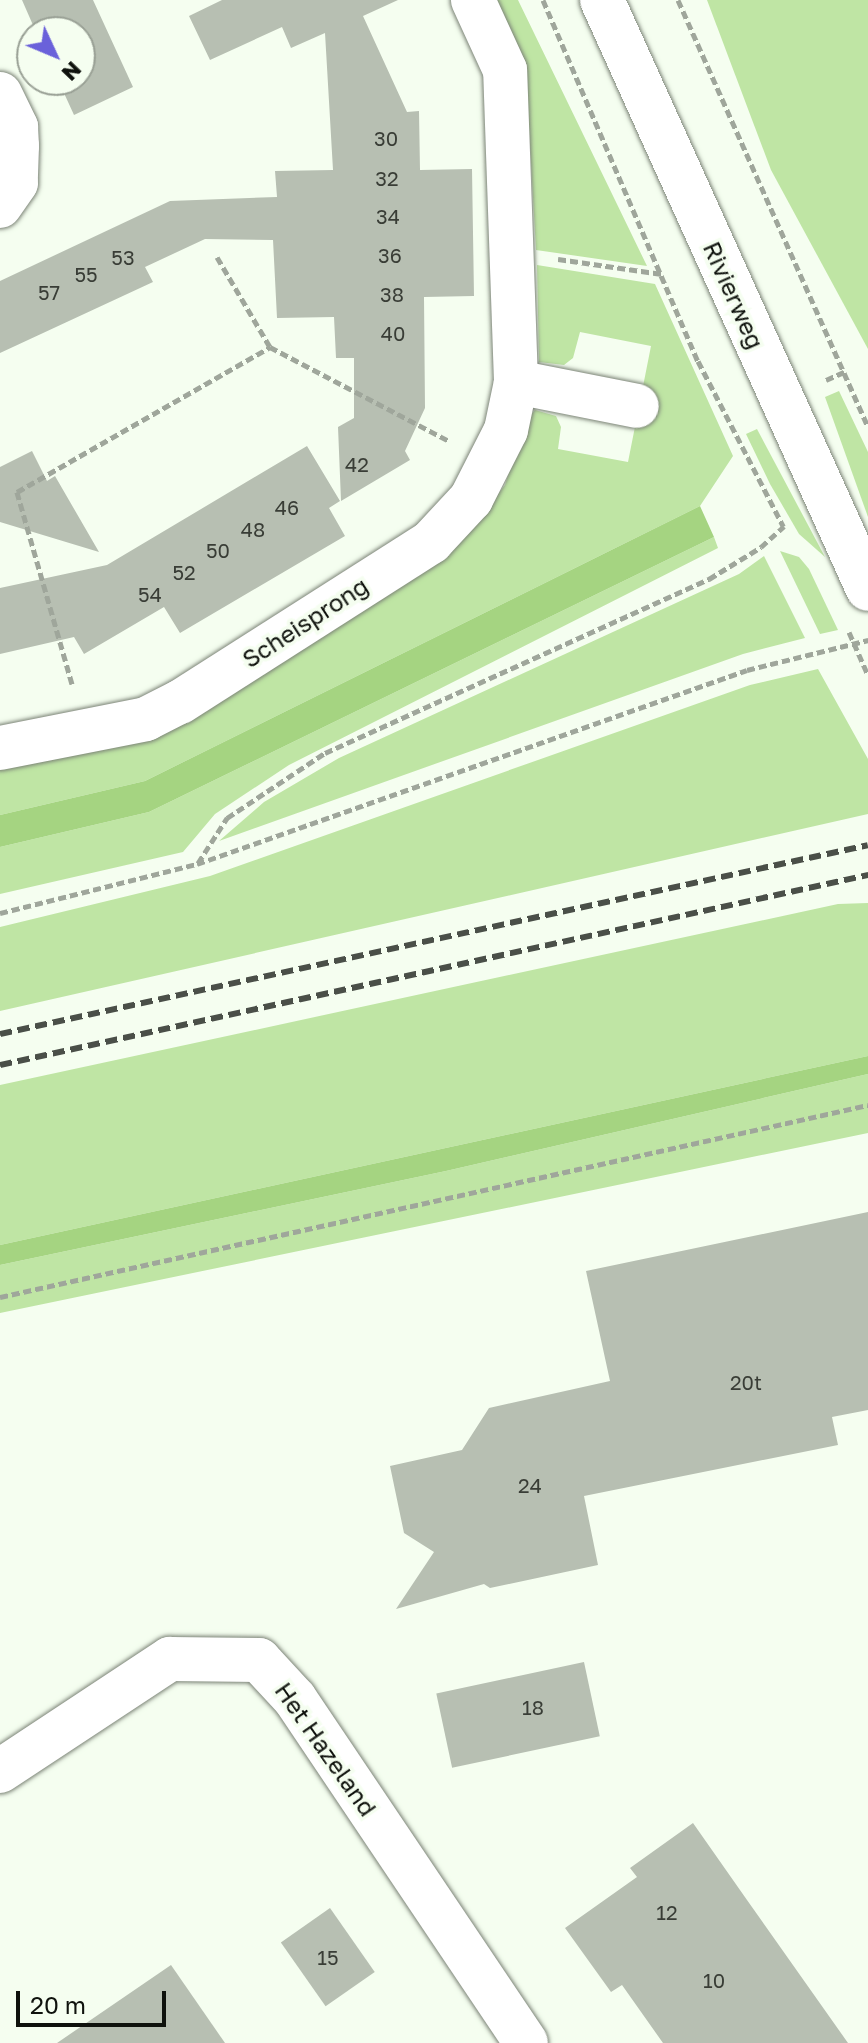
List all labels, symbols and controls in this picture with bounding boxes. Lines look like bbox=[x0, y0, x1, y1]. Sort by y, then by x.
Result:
north arrow bbox=[16, 16, 96, 96]
text: N bbox=[57, 56, 88, 87]
house number: 30 bbox=[374, 126, 398, 150]
house number: 32 bbox=[375, 166, 399, 190]
house number: 34 bbox=[376, 204, 400, 228]
street label: Rivierweg bbox=[698, 237, 770, 353]
house number: 36 bbox=[378, 243, 402, 267]
house number: 53 bbox=[111, 245, 135, 269]
house number: 55 bbox=[74, 262, 98, 286]
house number: 57 bbox=[38, 280, 60, 304]
house number: 38 bbox=[380, 282, 404, 306]
house number: 40 bbox=[381, 321, 405, 345]
house number: 42 bbox=[345, 452, 369, 476]
house number: 46 bbox=[275, 495, 299, 519]
house number: 48 bbox=[241, 517, 265, 541]
house number: 50 bbox=[206, 538, 230, 562]
house number: 52 bbox=[172, 560, 196, 584]
street label: Scheisprong bbox=[237, 571, 373, 673]
house number: 54 bbox=[138, 582, 162, 606]
house number: 20t bbox=[730, 1370, 762, 1394]
house number: 24 bbox=[518, 1473, 542, 1497]
street label: Het Hazeland bbox=[269, 1677, 383, 1821]
house number: 18 bbox=[522, 1695, 544, 1719]
house number: 12 bbox=[656, 1900, 678, 1924]
house number: 15 bbox=[317, 1945, 339, 1969]
house number: 10 bbox=[703, 1968, 725, 1992]
scale bar bbox=[20, 1975, 170, 2025]
text: 20 m bbox=[30, 1990, 86, 2019]

